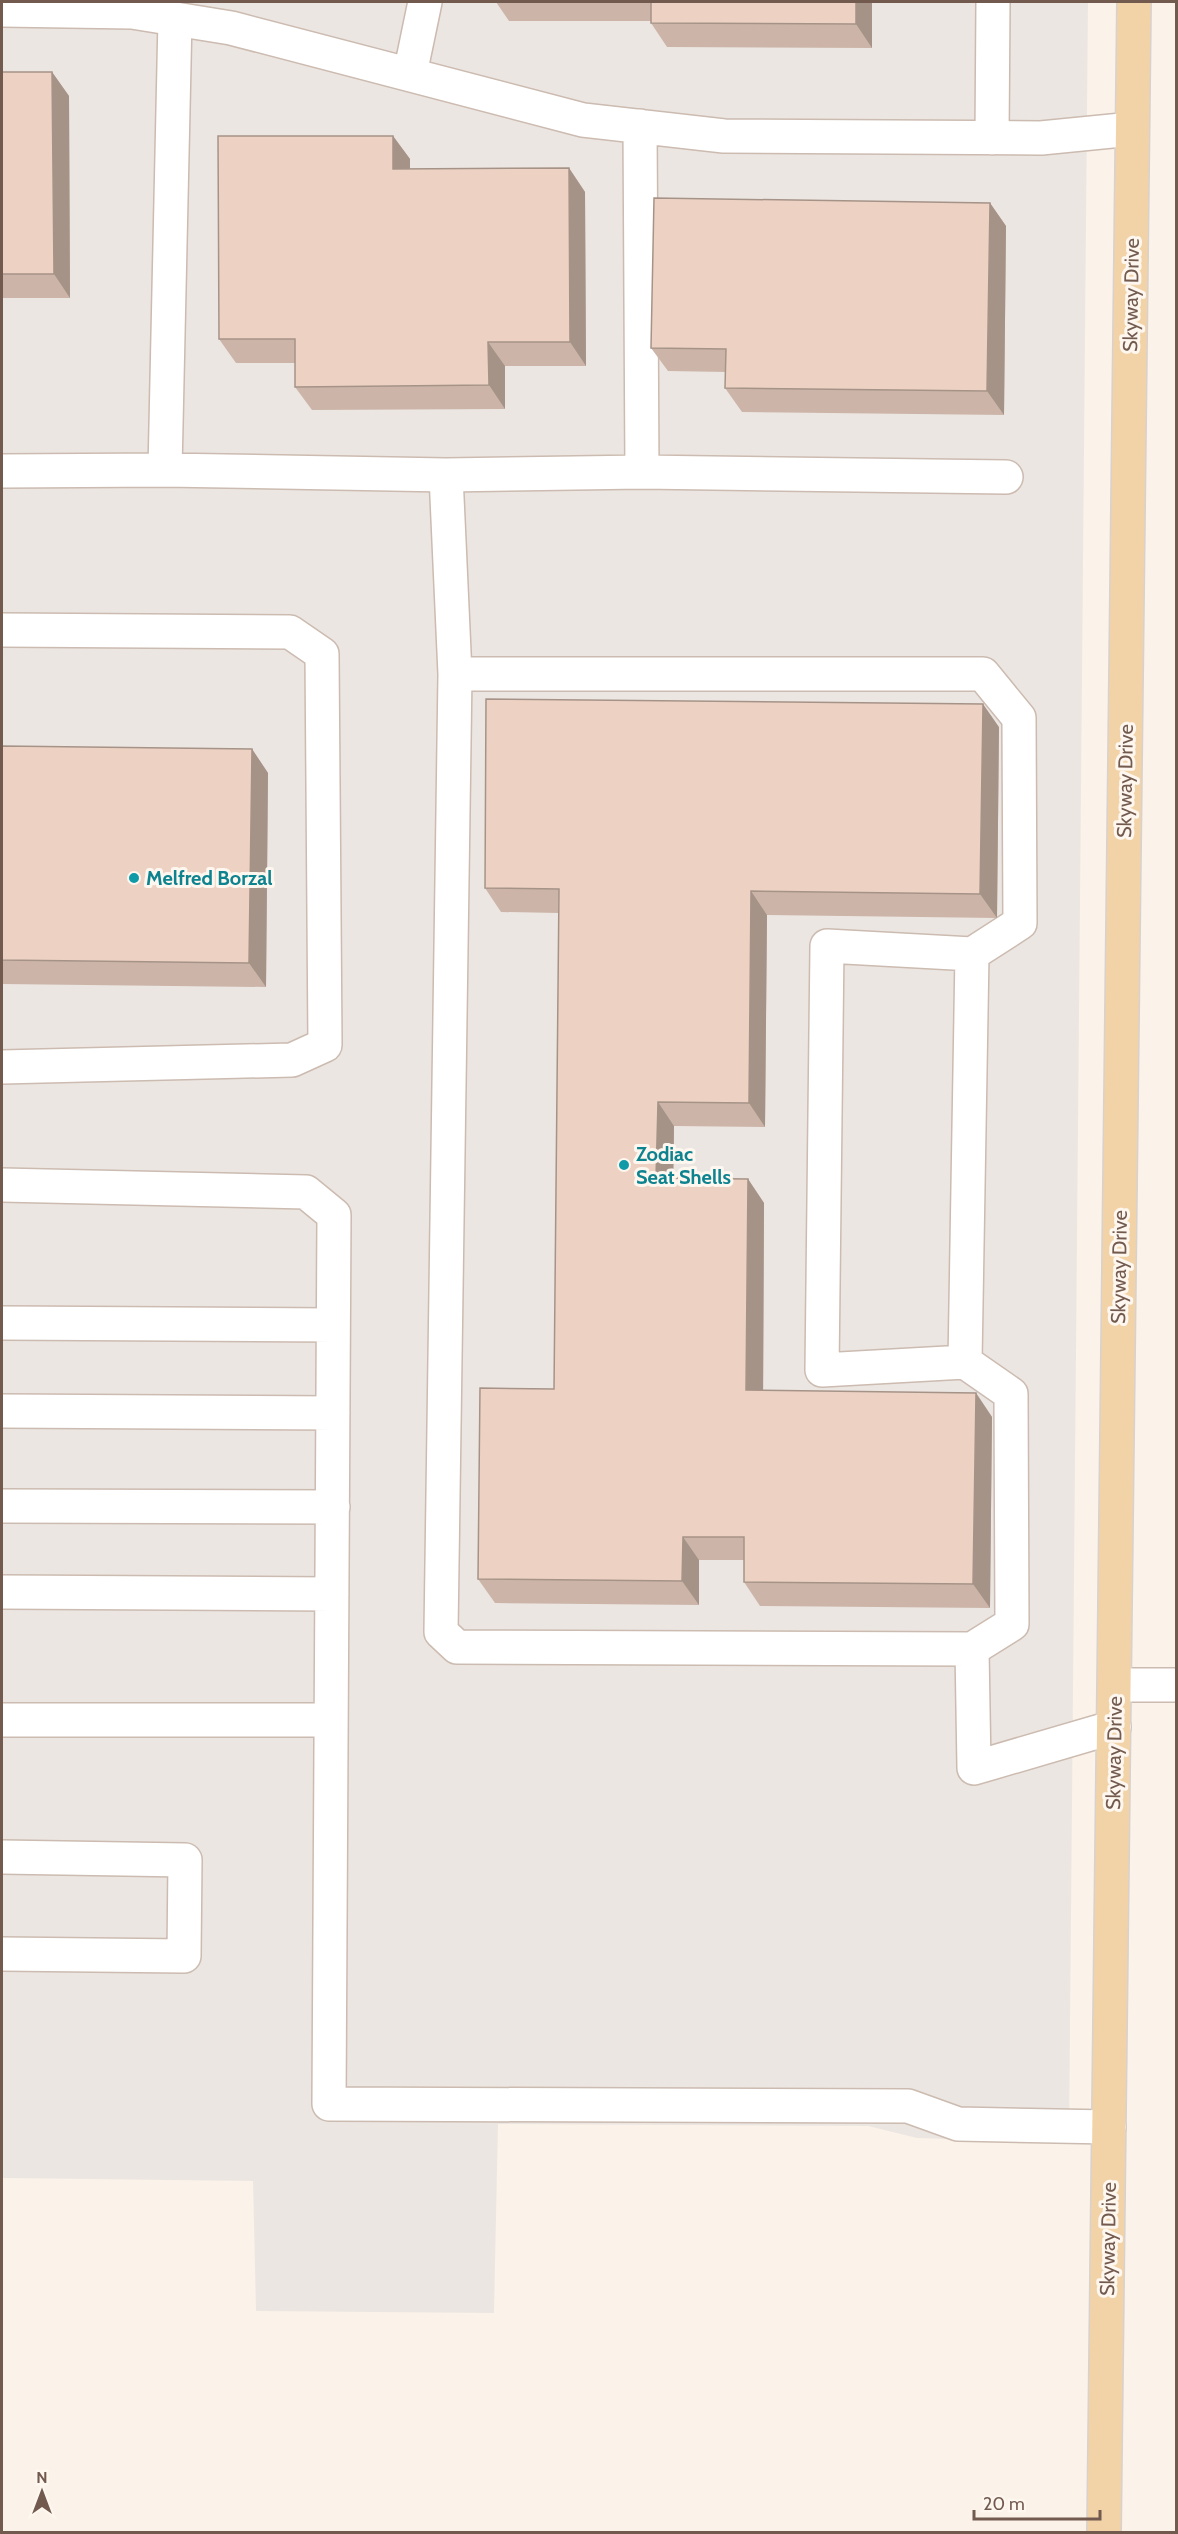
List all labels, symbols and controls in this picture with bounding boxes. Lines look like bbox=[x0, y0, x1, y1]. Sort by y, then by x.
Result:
street label: Skyway Drive bbox=[1118, 238, 1144, 352]
street label: Skyway Drive bbox=[1112, 724, 1138, 838]
place label: Melfred Borzal bbox=[146, 866, 273, 890]
marker: Melfred Borzal bbox=[127, 871, 141, 885]
place label: Zodiac Seat Shells bbox=[636, 1142, 731, 1189]
marker: Zodiac Seat Shells bbox=[617, 1158, 631, 1172]
street label: Skyway Drive bbox=[1106, 1210, 1132, 1324]
street label: Skyway Drive bbox=[1101, 1696, 1127, 1810]
street label: Skyway Drive bbox=[1095, 2182, 1121, 2296]
north arrow bbox=[12, 2462, 72, 2522]
text: N bbox=[36, 2468, 48, 2487]
scale bar bbox=[974, 2483, 1100, 2521]
text: 20 m bbox=[983, 2493, 1025, 2515]

